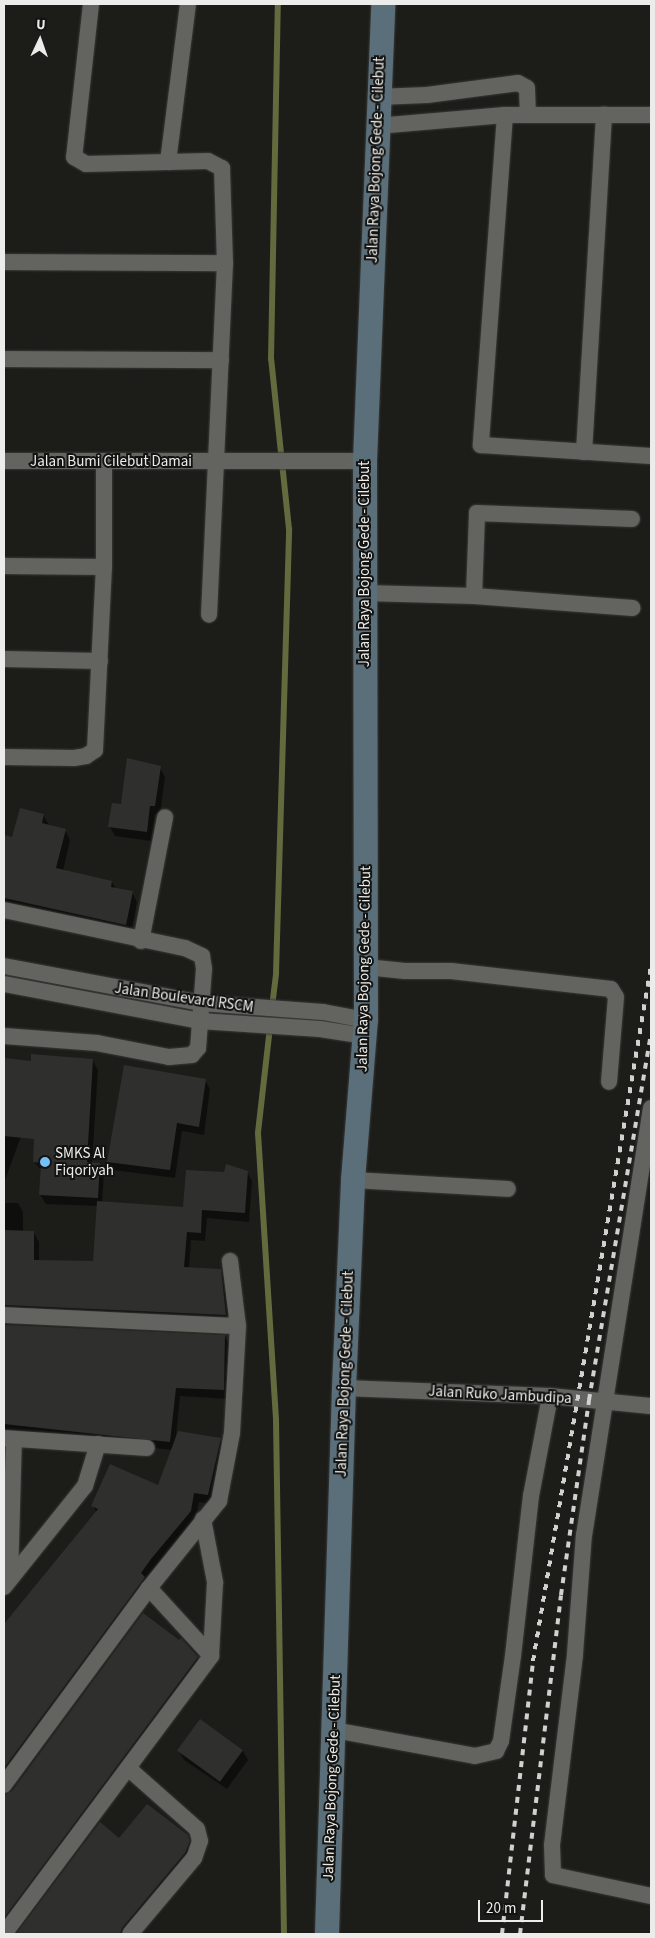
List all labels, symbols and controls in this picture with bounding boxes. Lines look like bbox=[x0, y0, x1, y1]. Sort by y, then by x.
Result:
north arrow bbox=[15, 15, 65, 65]
text: U bbox=[36, 15, 46, 35]
street label: Jalan Raya Bojong Gede - Cilebut bbox=[363, 57, 389, 263]
street label: Jalan Bumi Cilebut Damai bbox=[30, 453, 192, 471]
street label: Jalan Raya Bojong Gede - Cilebut bbox=[356, 461, 374, 667]
street label: Jalan Raya Bojong Gede - Cilebut bbox=[353, 866, 375, 1072]
street label: Jalan Boulevard RSCM bbox=[113, 979, 255, 1017]
place label: SMKS Al Fiqoriyah bbox=[55, 1144, 114, 1179]
marker: SMKS Al Fiqoriyah bbox=[39, 1156, 51, 1168]
street label: Jalan Raya Bojong Gede - Cilebut bbox=[332, 1271, 358, 1477]
street label: Jalan Ruko Jambudipa bbox=[428, 1382, 572, 1408]
street label: Jalan Raya Bojong Gede - Cilebut bbox=[319, 1675, 345, 1881]
scale bar bbox=[480, 1890, 545, 1922]
text: 20 m bbox=[486, 1898, 516, 1919]

